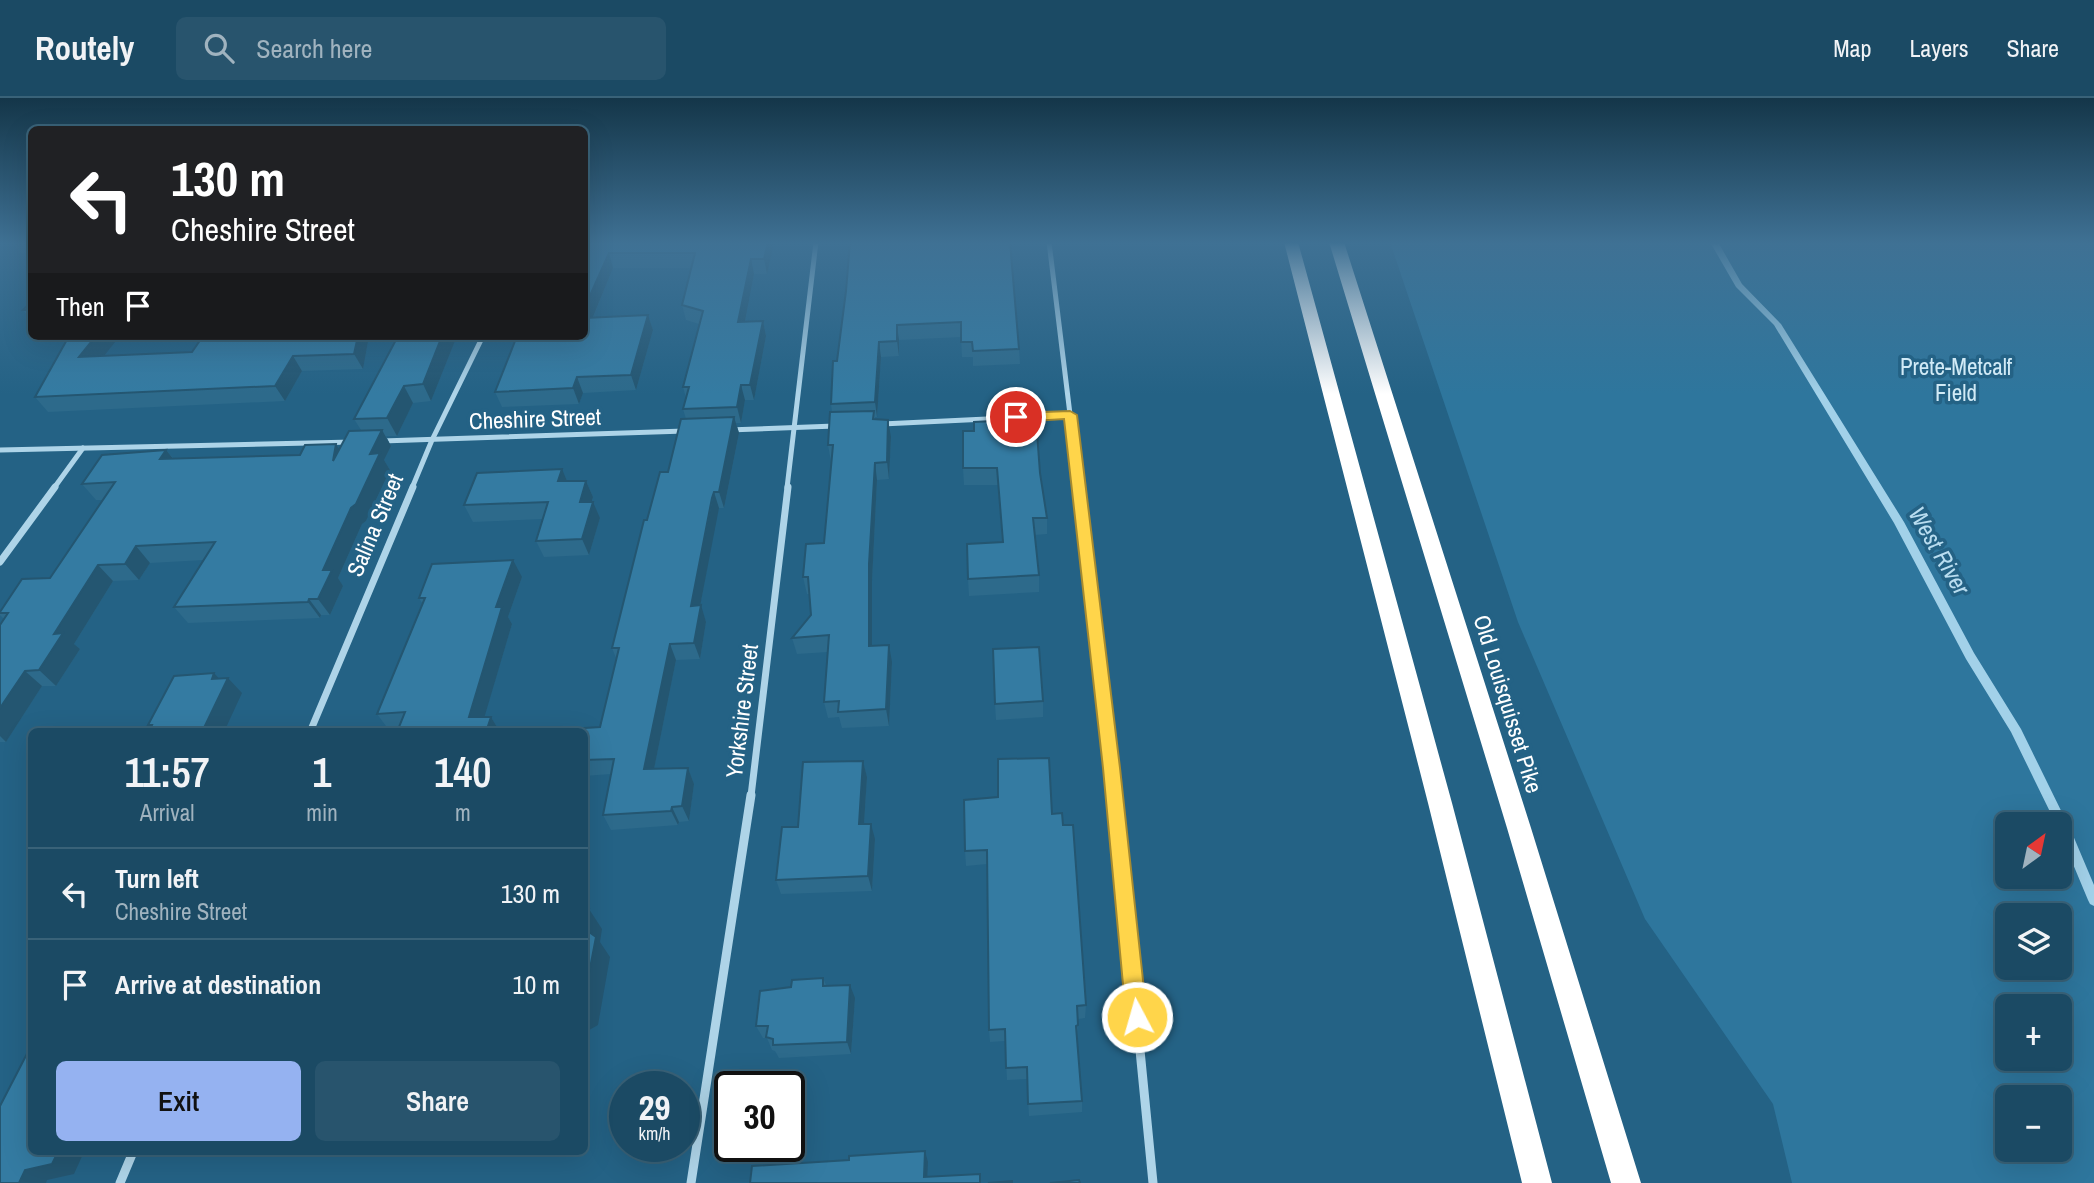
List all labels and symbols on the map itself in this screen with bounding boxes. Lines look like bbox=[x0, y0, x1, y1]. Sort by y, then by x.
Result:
park label: Prete-Metcalf Field bbox=[1900, 351, 2013, 408]
pin bbox=[986, 387, 1046, 447]
street label: Cheshire Street bbox=[468, 401, 602, 436]
street label: Salina Street bbox=[339, 469, 410, 581]
water label: West River bbox=[1902, 501, 1979, 602]
street label: Old Louisquisset Pike bbox=[1467, 611, 1550, 797]
street label: Yorkshire Street bbox=[718, 642, 765, 780]
north arrow bbox=[1995, 812, 2072, 889]
position arrow bbox=[1100, 980, 1174, 1054]
speed limit sign: 30 bbox=[714, 1071, 805, 1162]

